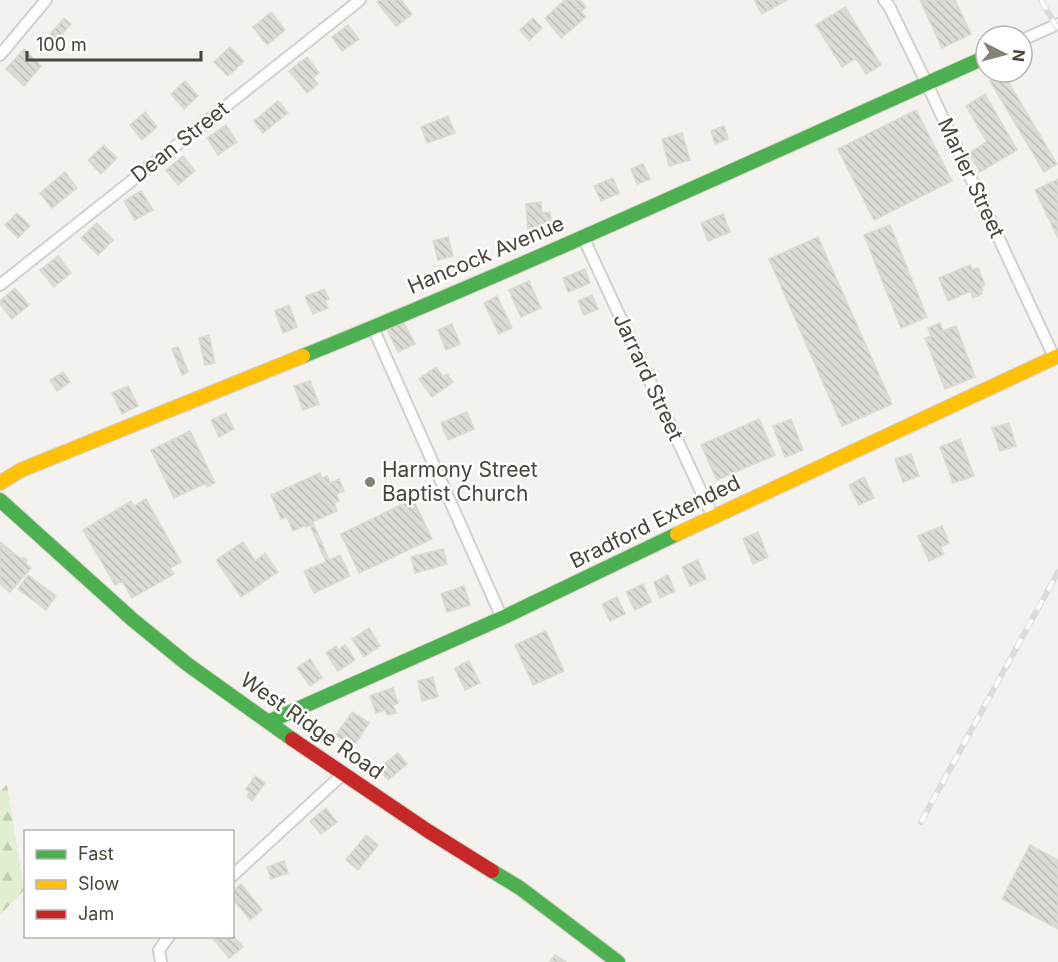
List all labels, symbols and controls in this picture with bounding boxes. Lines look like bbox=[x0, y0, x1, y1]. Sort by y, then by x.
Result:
scale bar bbox=[27, 24, 201, 62]
north arrow bbox=[974, 24, 1034, 84]
text: 100 m bbox=[36, 34, 87, 55]
text: N bbox=[1008, 48, 1030, 63]
street label: Dean Street bbox=[126, 96, 234, 187]
street label: Marler Street bbox=[933, 114, 1010, 242]
street label: Hancock Avenue bbox=[404, 210, 568, 299]
street label: Jarrard Street bbox=[608, 309, 689, 444]
place label: Harmony Street Baptist Church bbox=[382, 457, 538, 506]
street label: Bradford Extended bbox=[566, 470, 744, 574]
marker: Harmony Street Baptist Church bbox=[363, 475, 377, 489]
street label: West Ridge Road bbox=[236, 667, 389, 784]
legend bbox=[24, 830, 234, 938]
text: Fast bbox=[78, 843, 114, 864]
text: Slow bbox=[78, 873, 119, 894]
text: Jam bbox=[78, 903, 114, 924]

